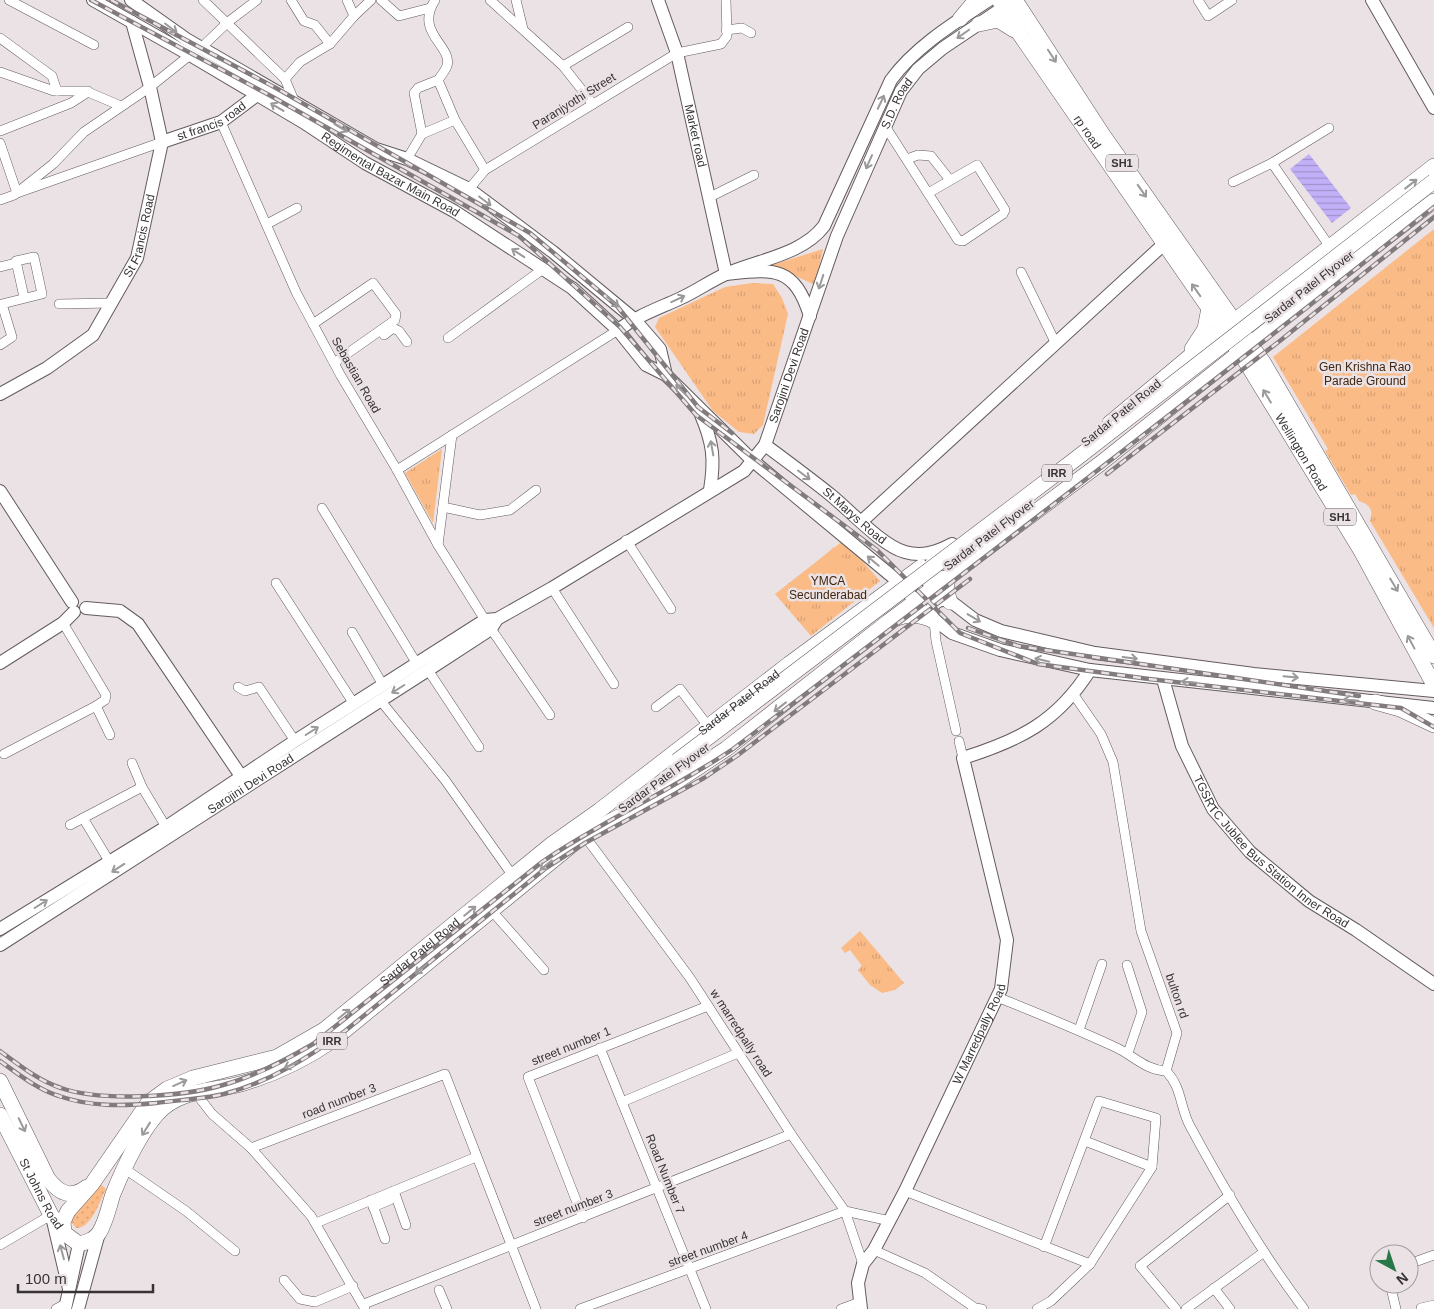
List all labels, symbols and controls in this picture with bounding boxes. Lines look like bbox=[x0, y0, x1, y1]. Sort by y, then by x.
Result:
one-way arrow bbox=[164, 23, 178, 33]
one-way arrow bbox=[956, 29, 970, 39]
one-way arrow bbox=[1046, 49, 1057, 63]
street label: Paranjyothi Street bbox=[530, 69, 619, 132]
street label: S.D. Road bbox=[878, 75, 915, 131]
one-way arrow bbox=[876, 95, 886, 110]
street label: st francis road bbox=[175, 99, 249, 143]
one-way arrow bbox=[270, 101, 284, 111]
street label: Market road bbox=[682, 103, 709, 169]
street label: rp road bbox=[1071, 112, 1104, 152]
one-way arrow bbox=[334, 124, 348, 134]
street label: Regimental Bazar Main Road bbox=[319, 129, 462, 220]
one-way arrow bbox=[864, 154, 874, 169]
road number: SH1 bbox=[1106, 154, 1138, 172]
one-way arrow bbox=[1405, 178, 1418, 189]
one-way arrow bbox=[1137, 184, 1147, 198]
street label: St Francis Road bbox=[120, 193, 158, 280]
one-way arrow bbox=[478, 196, 492, 206]
one-way arrow bbox=[512, 248, 526, 258]
street label: Sardar Patel Flyover bbox=[1262, 248, 1356, 326]
one-way arrow bbox=[815, 274, 825, 290]
one-way arrow bbox=[1191, 283, 1201, 297]
one-way arrow bbox=[670, 294, 685, 303]
one-way arrow bbox=[606, 296, 619, 307]
street label: Sarojini Devi Road bbox=[766, 326, 812, 425]
street label: Sebastian Road bbox=[329, 335, 383, 415]
park label: Gen Krishna Rao Parade Ground bbox=[1319, 360, 1411, 388]
street label: Sardar Patel Road bbox=[1078, 376, 1164, 450]
one-way arrow bbox=[675, 384, 687, 397]
one-way arrow bbox=[1261, 390, 1271, 404]
street label: Wellington Road bbox=[1272, 411, 1330, 493]
one-way arrow bbox=[707, 440, 717, 456]
road number: IRR bbox=[1042, 464, 1072, 482]
one-way arrow bbox=[797, 470, 811, 480]
street label: St Marys Road bbox=[820, 484, 889, 547]
street label: Sardar Patel Flyover bbox=[941, 496, 1037, 574]
road number: SH1 bbox=[1324, 508, 1356, 526]
one-way arrow bbox=[866, 555, 879, 566]
park label: YMCA Secunderabad bbox=[789, 574, 867, 602]
one-way arrow bbox=[1389, 578, 1399, 592]
one-way arrow bbox=[966, 613, 980, 623]
one-way arrow bbox=[1406, 635, 1416, 650]
one-way arrow bbox=[1122, 653, 1138, 663]
one-way arrow bbox=[1034, 655, 1050, 664]
street label: Sardar Patel Road bbox=[696, 667, 782, 738]
one-way arrow bbox=[1283, 673, 1299, 682]
one-way arrow bbox=[1181, 677, 1197, 687]
one-way arrow bbox=[391, 684, 405, 694]
one-way arrow bbox=[1343, 695, 1359, 705]
one-way arrow bbox=[774, 701, 787, 712]
one-way arrow bbox=[304, 725, 318, 735]
street label: Sardar Patel Flyover bbox=[616, 740, 712, 816]
street label: Sarojini Devi Road bbox=[205, 751, 296, 817]
street label: TGSRTC Jublee Bus Station Inner Road bbox=[1191, 773, 1351, 931]
one-way arrow bbox=[540, 860, 553, 871]
one-way arrow bbox=[111, 863, 125, 873]
one-way arrow bbox=[34, 898, 48, 908]
one-way arrow bbox=[463, 905, 476, 917]
street label: Sardar Patel Road bbox=[377, 915, 463, 989]
one-way arrow bbox=[414, 963, 427, 974]
street label: bulton rd bbox=[1163, 972, 1191, 1020]
street label: W Marredpally Road bbox=[950, 983, 1009, 1087]
street label: w marredpally road bbox=[707, 986, 775, 1080]
one-way arrow bbox=[337, 1008, 350, 1019]
street label: street number 1 bbox=[529, 1024, 613, 1068]
road number: IRR bbox=[317, 1032, 347, 1050]
one-way arrow bbox=[284, 1061, 299, 1070]
one-way arrow bbox=[172, 1078, 187, 1088]
street label: road number 3 bbox=[300, 1080, 378, 1122]
one-way arrow bbox=[18, 1117, 27, 1132]
one-way arrow bbox=[141, 1121, 151, 1135]
street label: Road Number 7 bbox=[643, 1132, 687, 1216]
street label: St Johns Road bbox=[16, 1156, 66, 1232]
street label: street number 3 bbox=[531, 1186, 615, 1230]
street label: street number 4 bbox=[666, 1228, 750, 1270]
one-way arrow bbox=[57, 1244, 66, 1260]
north arrow bbox=[1369, 1244, 1419, 1294]
scale bar bbox=[18, 1262, 152, 1294]
text: 100 m bbox=[25, 1270, 67, 1287]
text: N bbox=[1393, 1270, 1411, 1288]

